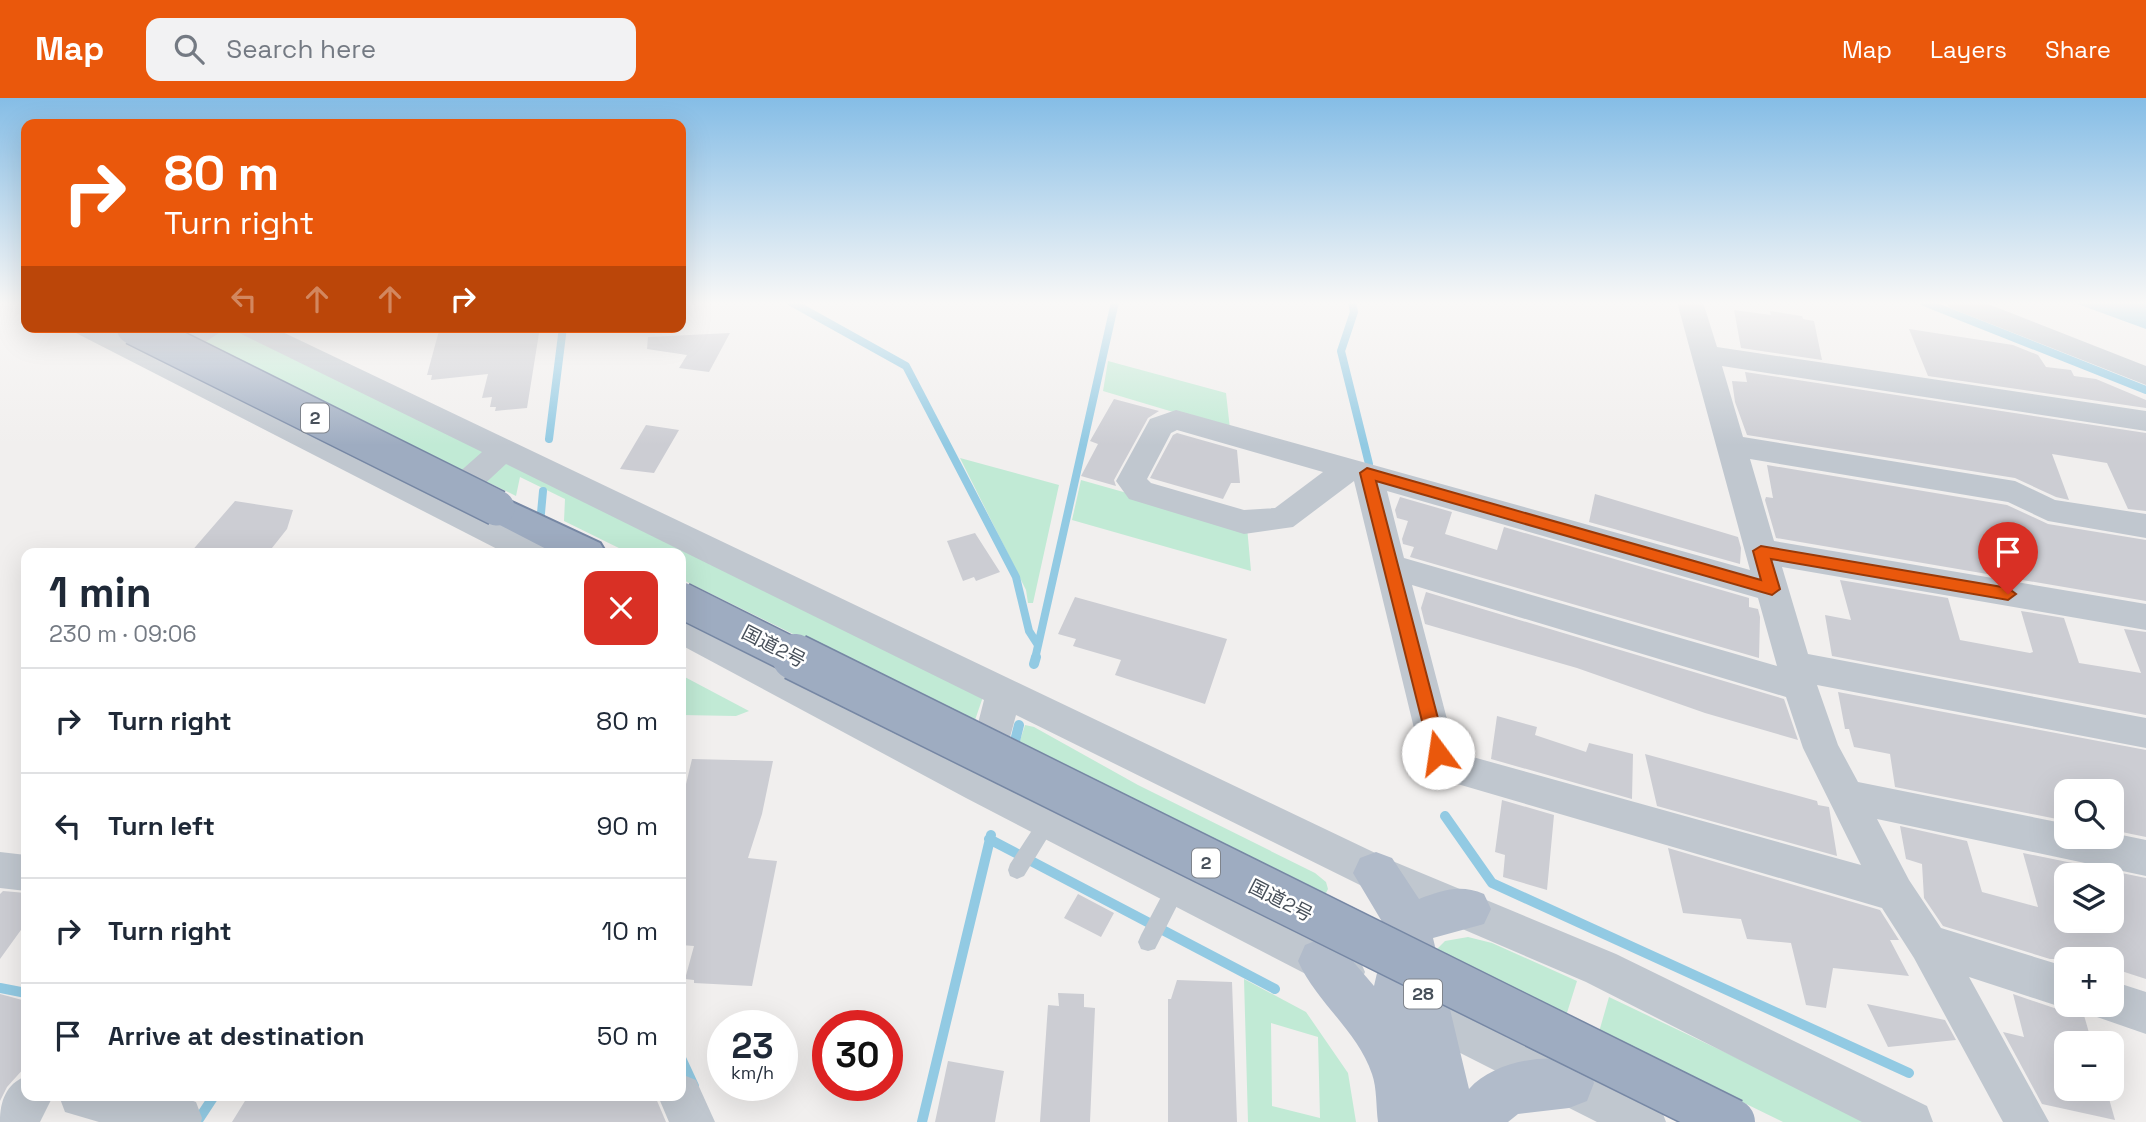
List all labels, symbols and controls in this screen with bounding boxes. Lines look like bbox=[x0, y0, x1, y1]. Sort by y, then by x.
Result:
search box bbox=[146, 18, 636, 81]
text: Map bbox=[35, 28, 104, 70]
icon: search bbox=[170, 30, 208, 68]
text: Search here bbox=[226, 32, 376, 66]
text: Map bbox=[1842, 34, 1892, 65]
text: Layers bbox=[1930, 34, 2007, 65]
text: Share bbox=[2045, 34, 2111, 65]
text: 80 m bbox=[164, 142, 279, 204]
icon: right bbox=[49, 147, 140, 238]
text: Turn right bbox=[164, 203, 314, 243]
icon: left bbox=[225, 280, 263, 318]
icon: ahead bbox=[298, 280, 336, 318]
icon: ahead bbox=[371, 280, 409, 318]
icon: right bbox=[444, 280, 482, 318]
road number: 2 bbox=[301, 404, 329, 432]
pin bbox=[1978, 522, 2038, 594]
icon: arrive bbox=[1989, 533, 2027, 571]
text: 1 min bbox=[49, 566, 152, 619]
button: close bbox=[584, 571, 658, 645]
text: 230 m · 09:06 bbox=[49, 619, 197, 649]
street label: 国道2号 bbox=[738, 620, 810, 673]
icon: right bbox=[49, 702, 87, 740]
text: Turn right bbox=[108, 704, 232, 738]
text: 80 m bbox=[596, 704, 658, 738]
position arrow bbox=[1401, 716, 1475, 790]
map controls bbox=[2054, 779, 2124, 1101]
button: search bbox=[2054, 779, 2124, 849]
icon: left bbox=[49, 807, 87, 845]
text: Turn left bbox=[108, 809, 215, 843]
text: 90 m bbox=[596, 809, 658, 843]
road number: 2 bbox=[1192, 848, 1220, 878]
button: layers bbox=[2054, 863, 2124, 933]
street label: 国道2号 bbox=[1245, 874, 1317, 927]
icon: right bbox=[49, 912, 87, 950]
text: Turn right bbox=[108, 914, 232, 948]
text: 10 m bbox=[601, 914, 658, 948]
button: + bbox=[2054, 947, 2124, 1017]
road number: 28 bbox=[1404, 980, 1442, 1009]
speed limit sign: 30 bbox=[812, 1010, 903, 1101]
icon: arrive bbox=[49, 1017, 87, 1055]
text: Arrive at destination bbox=[108, 1019, 365, 1053]
text: 50 m bbox=[597, 1019, 658, 1053]
text: 23 bbox=[731, 1024, 774, 1068]
button: − bbox=[2054, 1031, 2124, 1101]
text: km/h bbox=[731, 1061, 774, 1084]

